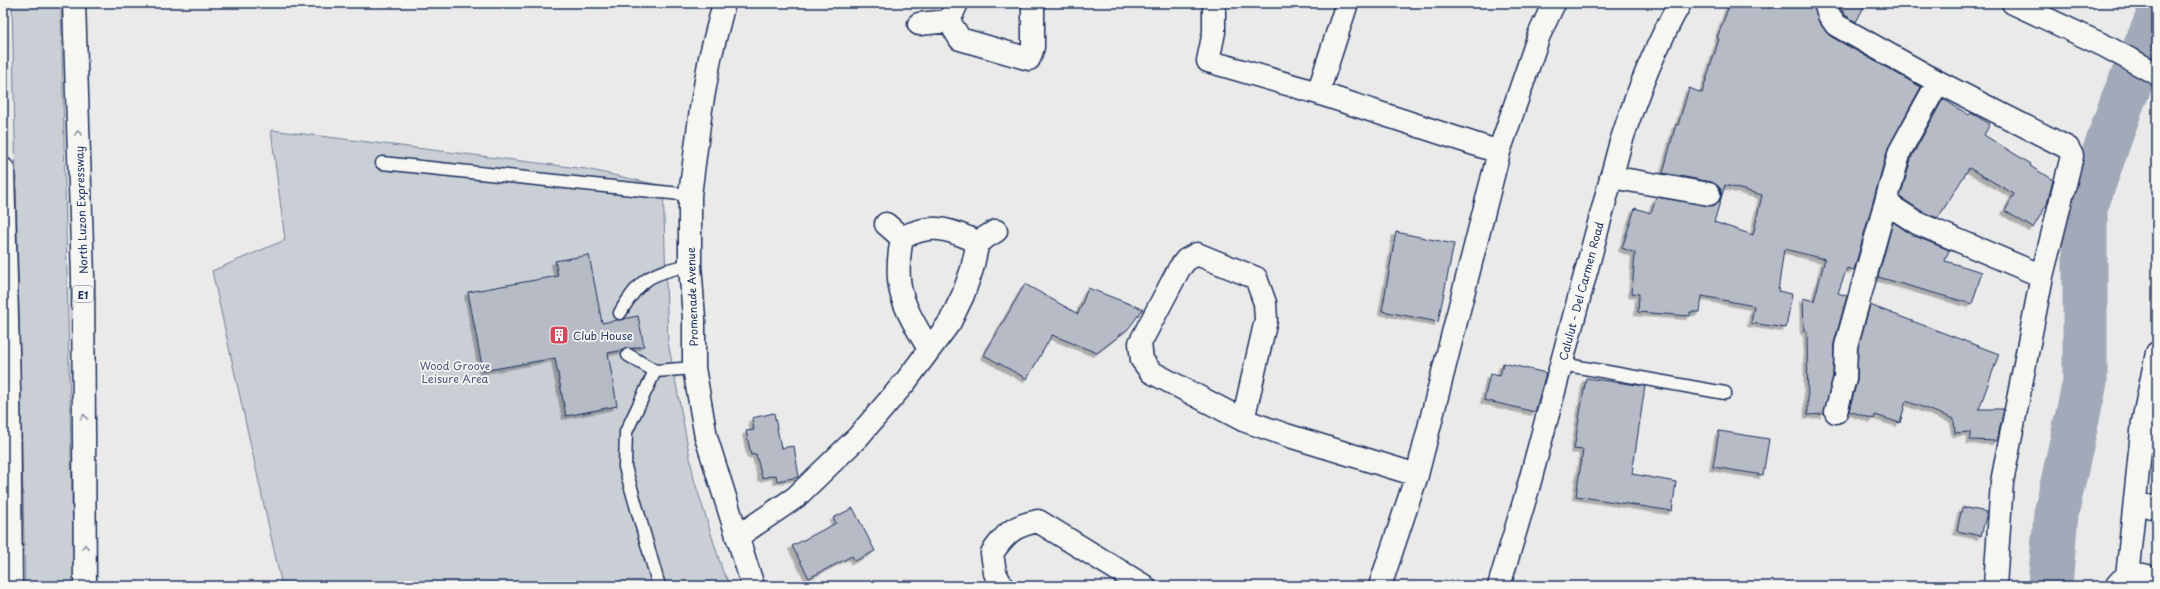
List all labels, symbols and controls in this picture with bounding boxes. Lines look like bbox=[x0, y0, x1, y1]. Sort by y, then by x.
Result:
one-way arrow bbox=[74, 130, 83, 136]
street label: North Luzon Expressway bbox=[70, 146, 92, 274]
street label: Calulut - Del Carmen Road bbox=[1554, 219, 1608, 362]
street label: Promenade Avenue bbox=[682, 247, 702, 347]
road number: E1 bbox=[73, 286, 93, 302]
building icon: Club House bbox=[548, 324, 570, 346]
place label: Club House bbox=[573, 327, 633, 344]
park label: Wood Groove Leisure Area bbox=[420, 357, 491, 387]
one-way arrow bbox=[80, 414, 88, 420]
one-way arrow bbox=[81, 544, 89, 550]

